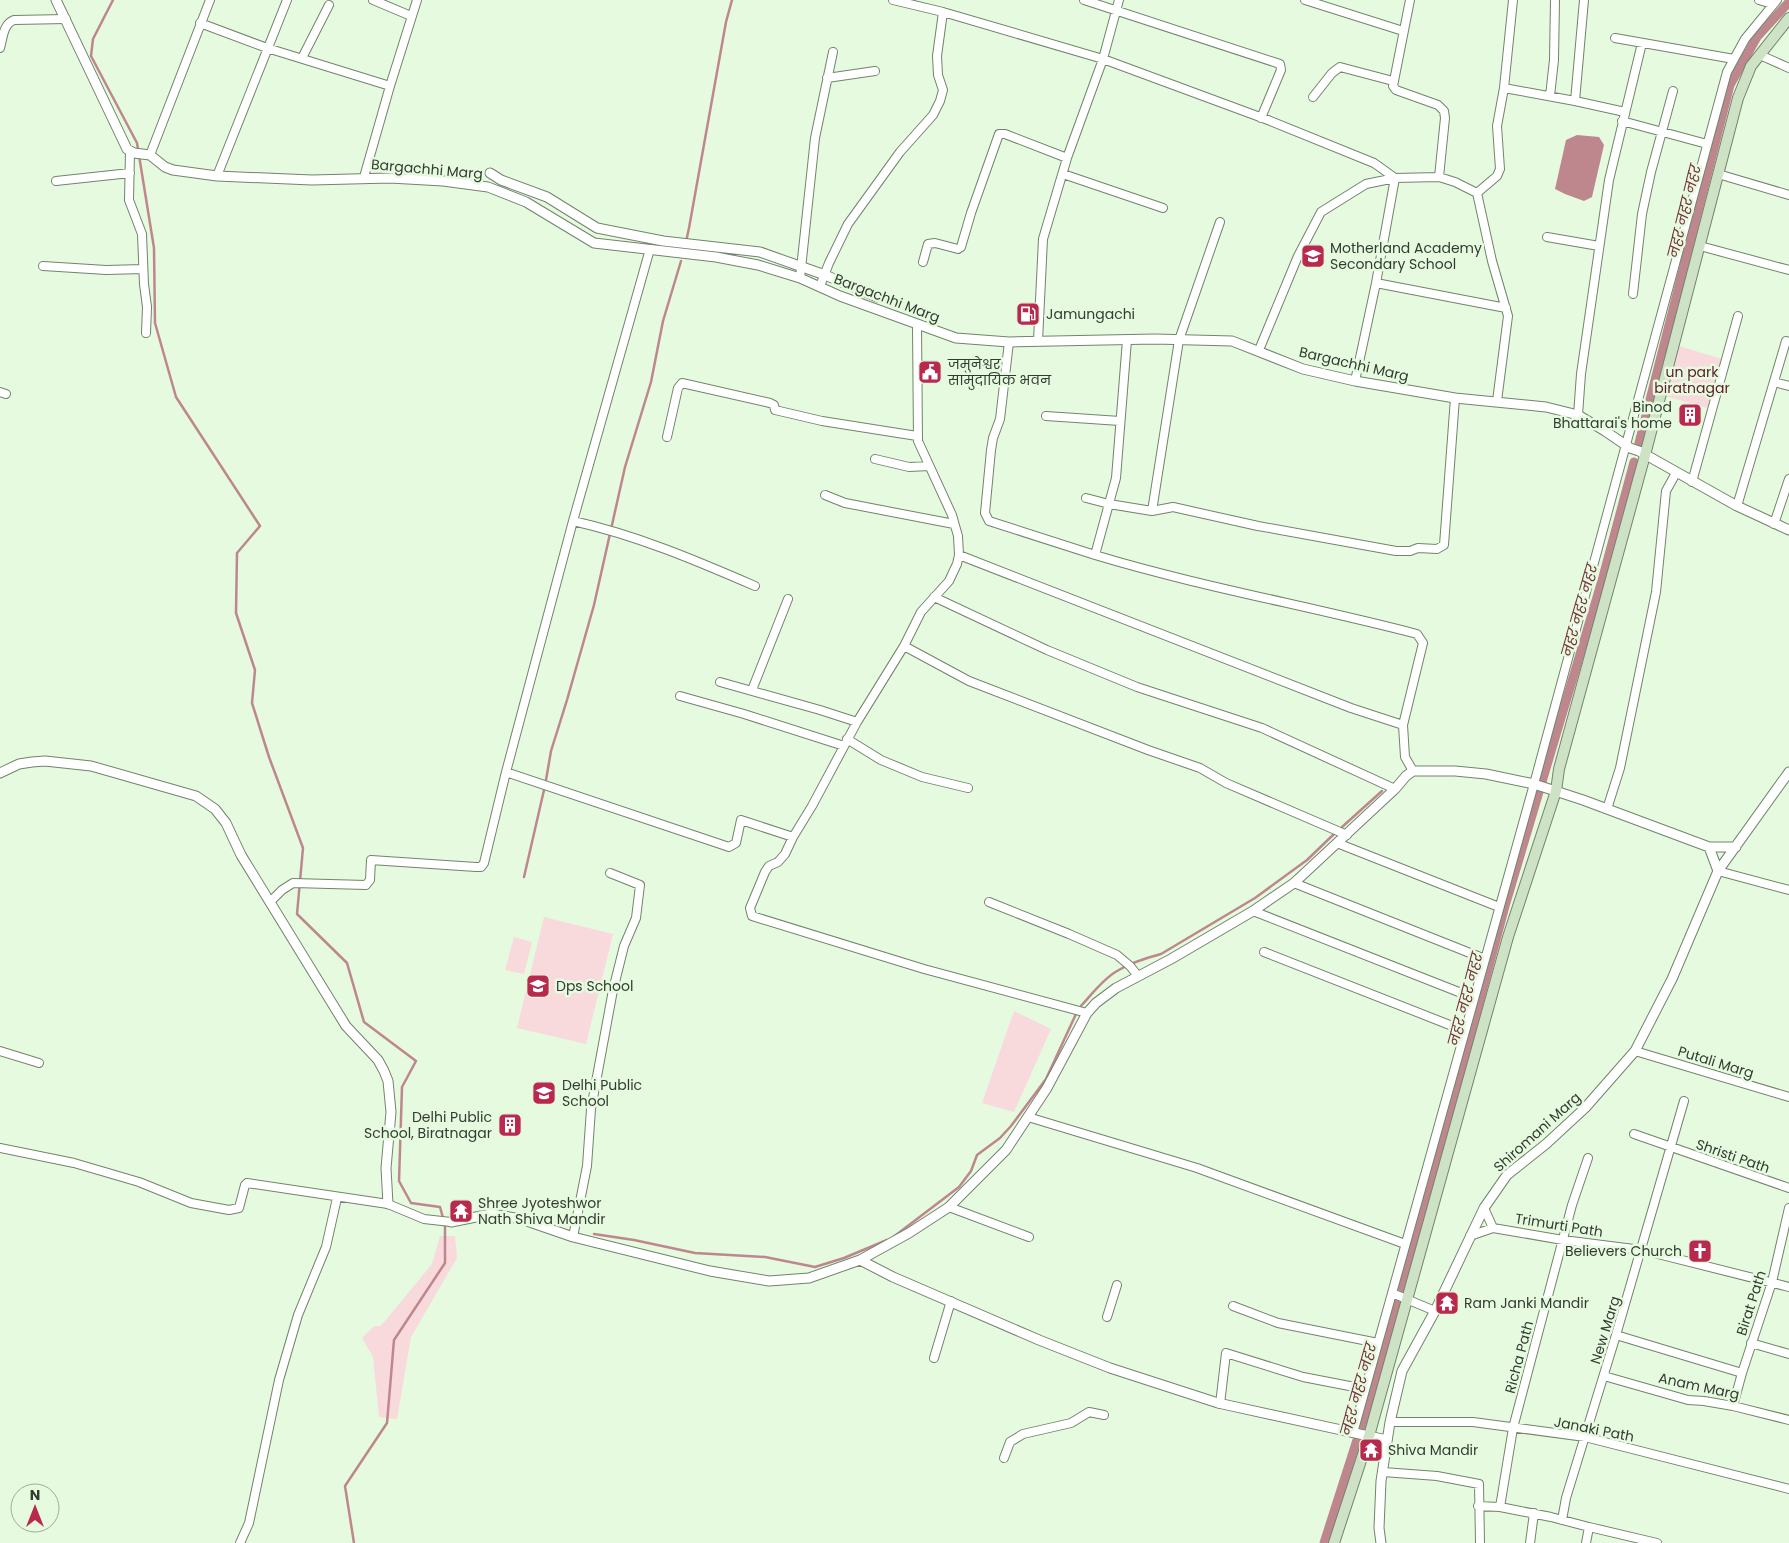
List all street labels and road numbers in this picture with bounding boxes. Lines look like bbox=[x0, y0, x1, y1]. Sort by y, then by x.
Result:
street label: Bargachhi Marg bbox=[370, 154, 484, 184]
street label: Bargachhi Marg bbox=[831, 269, 943, 327]
street label: Bargachhi Marg bbox=[1297, 342, 1411, 386]
street label: Putali Marg bbox=[1676, 1041, 1756, 1083]
street label: Shiromani Marg bbox=[1489, 1087, 1585, 1177]
street label: Shristi Path bbox=[1693, 1134, 1773, 1178]
street label: Trimurti Path bbox=[1514, 1208, 1604, 1242]
street label: Birat Path bbox=[1731, 1268, 1771, 1338]
street label: New Marg bbox=[1585, 1294, 1625, 1366]
street label: Richa Path bbox=[1500, 1319, 1538, 1395]
street label: Anam Marg bbox=[1657, 1368, 1741, 1404]
street label: Janaki Path bbox=[1552, 1411, 1636, 1447]

